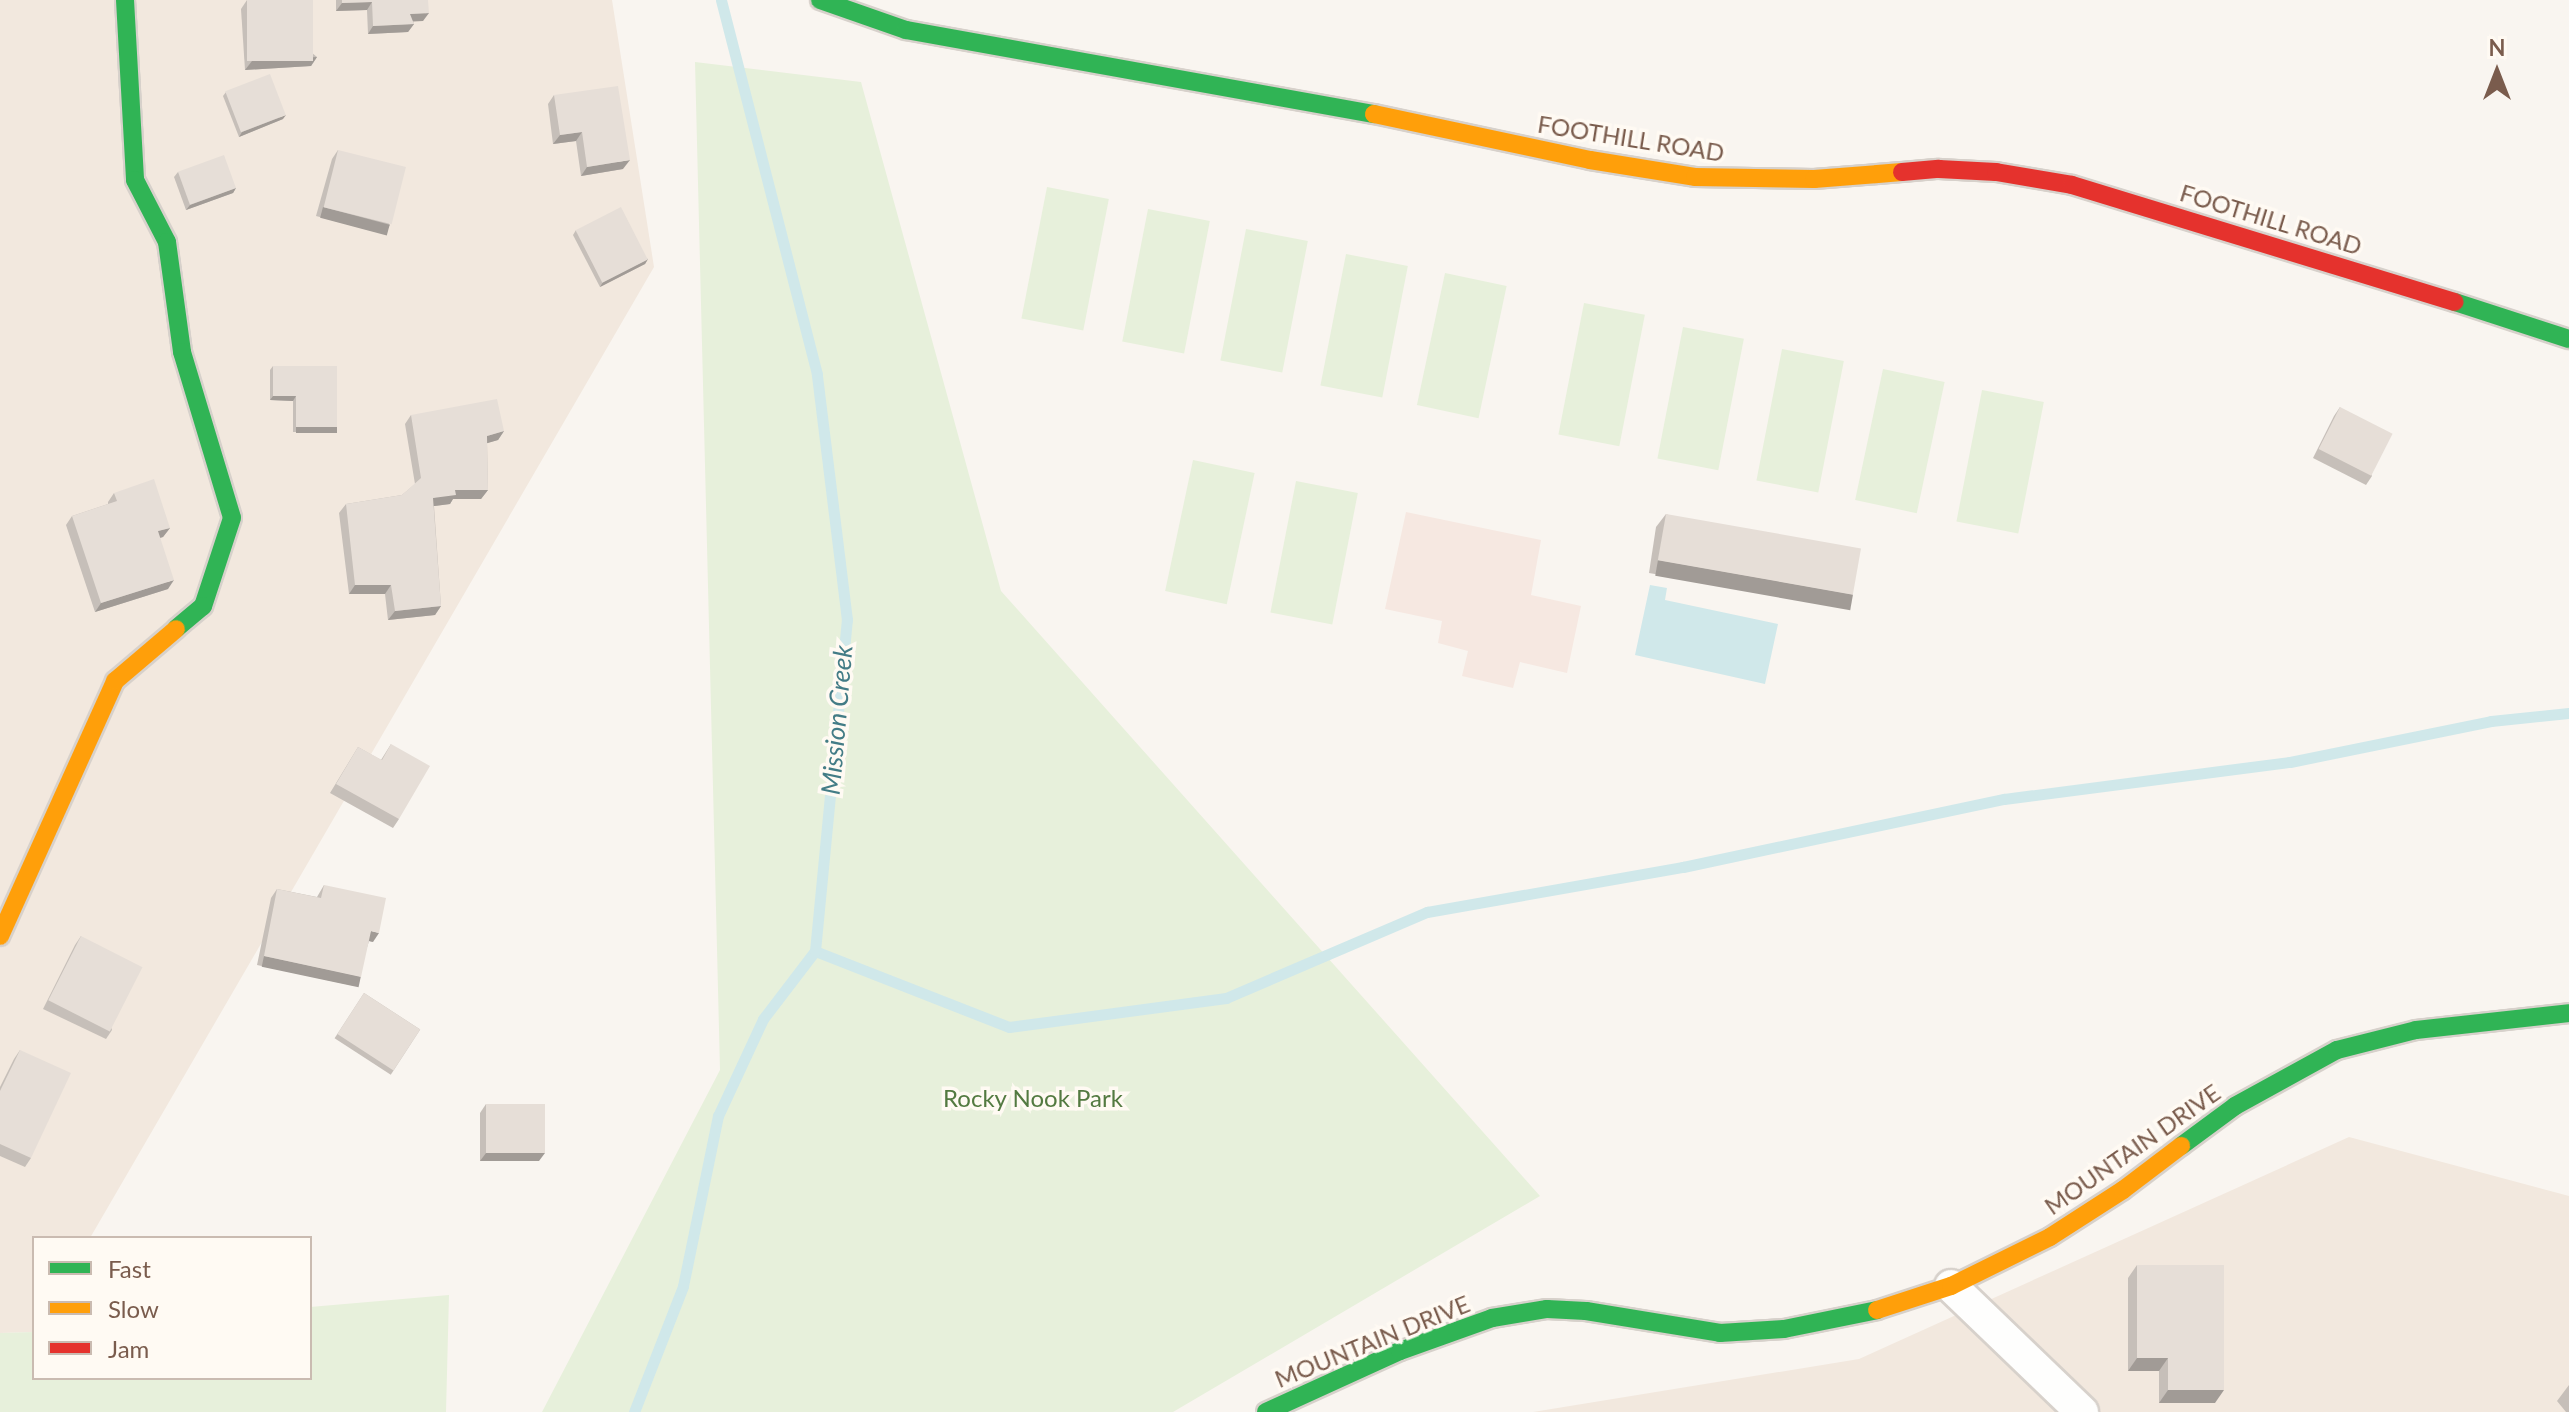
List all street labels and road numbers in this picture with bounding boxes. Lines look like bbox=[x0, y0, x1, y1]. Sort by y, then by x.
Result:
street label: FOOTHILL ROAD bbox=[1535, 109, 1727, 167]
street label: FOOTHILL ROAD bbox=[2176, 178, 2366, 260]
street label: MOUNTAIN DRIVE bbox=[2039, 1078, 2225, 1220]
street label: MOUNTAIN DRIVE bbox=[1270, 1289, 1474, 1393]

